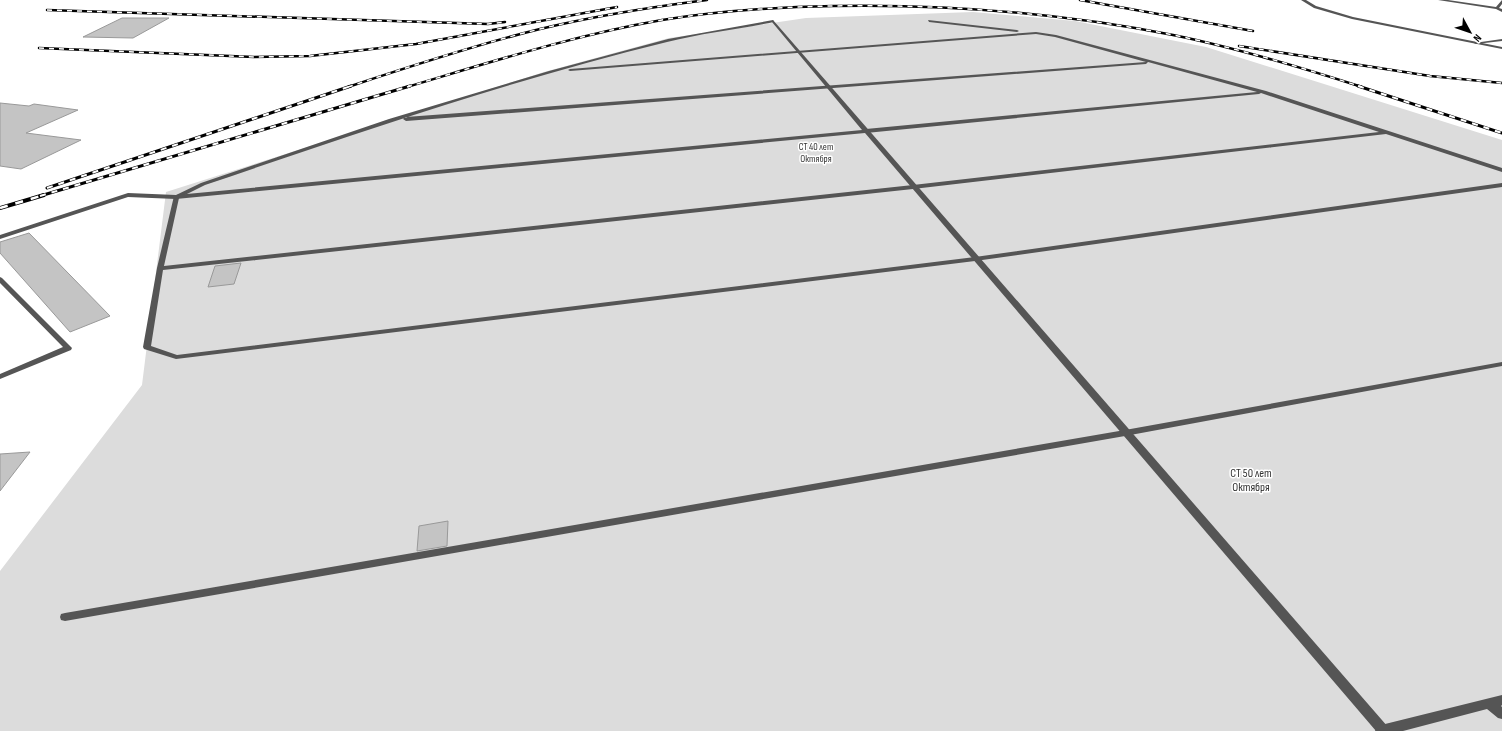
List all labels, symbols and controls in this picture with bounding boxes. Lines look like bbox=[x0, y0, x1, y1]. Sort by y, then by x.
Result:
north arrow bbox=[1450, 12, 1490, 52]
text: N bbox=[1470, 32, 1484, 45]
park label: СТ 40 лет Октября bbox=[799, 141, 833, 165]
park label: СТ 50 лет Октября bbox=[1230, 466, 1272, 495]

